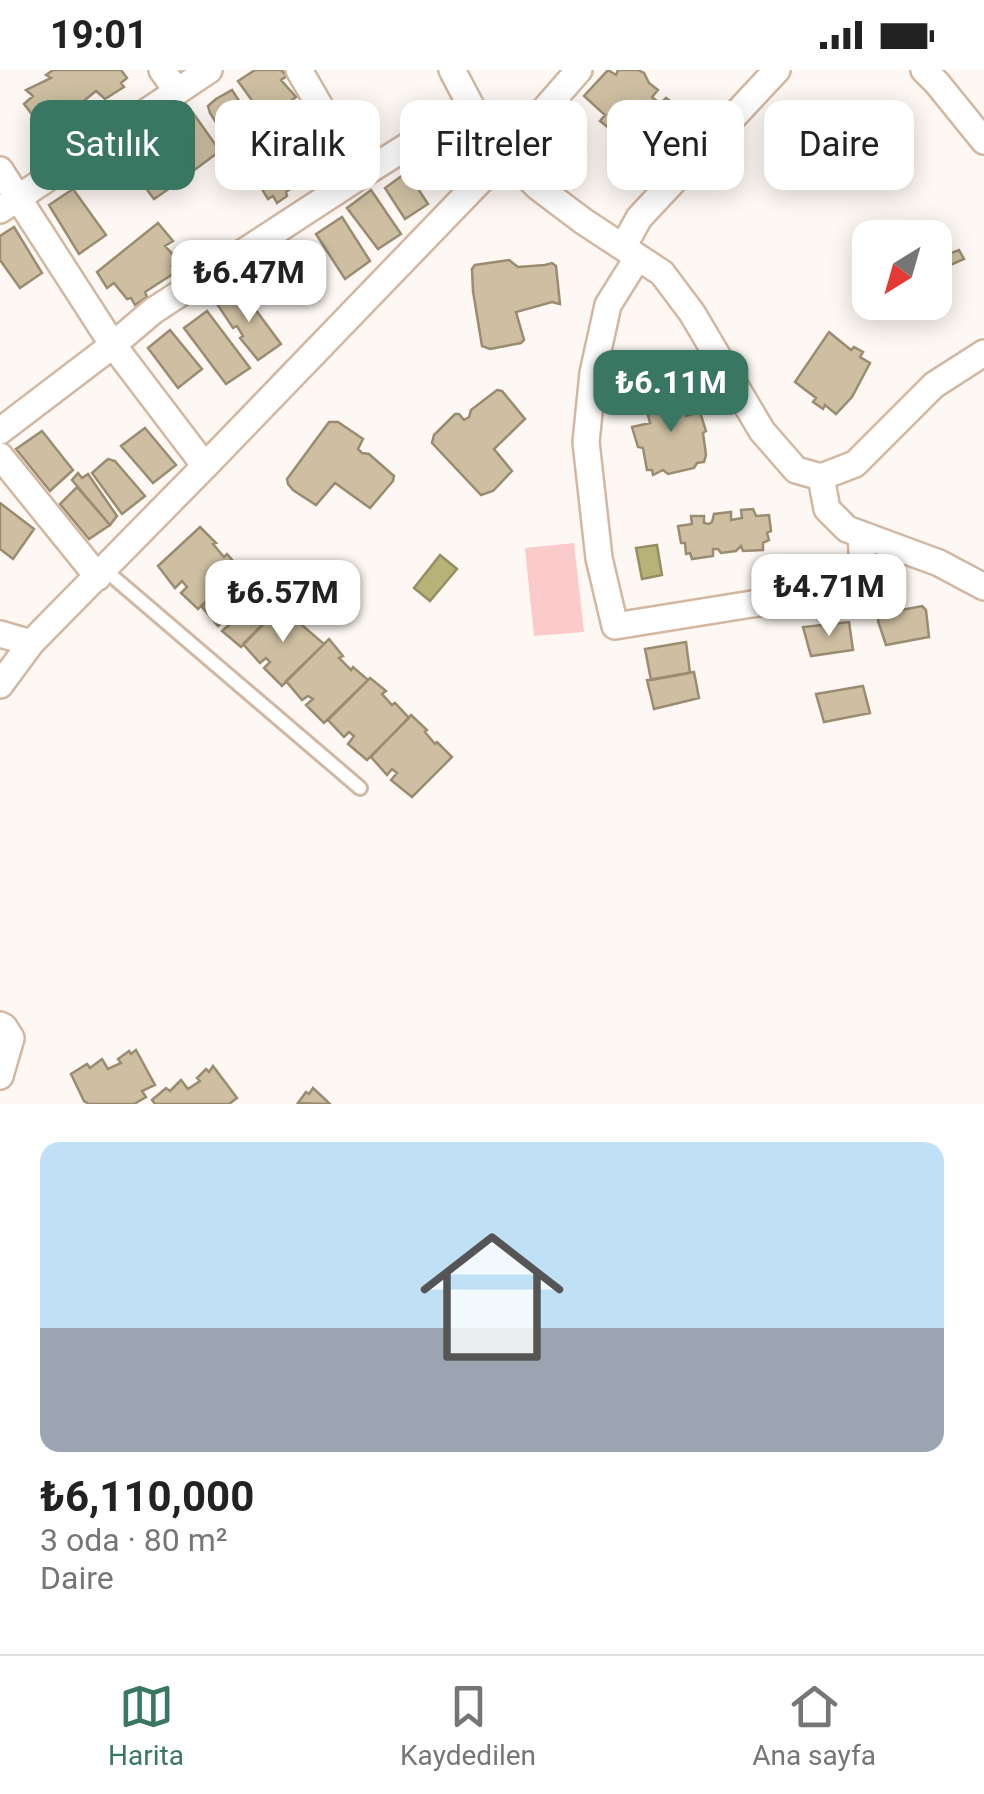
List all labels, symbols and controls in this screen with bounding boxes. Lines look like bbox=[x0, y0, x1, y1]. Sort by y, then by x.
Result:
text: 19:01 bbox=[50, 13, 148, 57]
chip: Satılık bbox=[30, 100, 195, 190]
chip: Kiralık bbox=[215, 100, 380, 190]
chip: Filtreler bbox=[400, 100, 587, 190]
chip: Yeni bbox=[607, 100, 744, 190]
chip: Daire bbox=[764, 100, 914, 190]
north arrow bbox=[852, 220, 952, 320]
map controls bbox=[852, 220, 952, 320]
pin: ₺6.47M bbox=[168, 240, 330, 325]
text: ₺6.47M bbox=[193, 253, 305, 291]
pin: ₺6.11M bbox=[590, 350, 752, 435]
text: ₺6.11M bbox=[615, 363, 727, 401]
pin: ₺4.71M bbox=[748, 554, 910, 639]
pin: ₺6.57M bbox=[202, 560, 364, 645]
text: ₺4.71M bbox=[773, 567, 885, 605]
text: ₺6.57M bbox=[227, 573, 339, 611]
icon: home bbox=[402, 1207, 582, 1387]
text: ₺6,110,000 bbox=[40, 1472, 254, 1521]
text: 3 oda · 80 m² bbox=[40, 1521, 228, 1559]
text: Daire bbox=[40, 1559, 114, 1597]
tab: Harita bbox=[108, 1679, 184, 1772]
tab: Kaydedilen bbox=[400, 1679, 536, 1772]
tab: Ana sayfa bbox=[752, 1679, 876, 1772]

